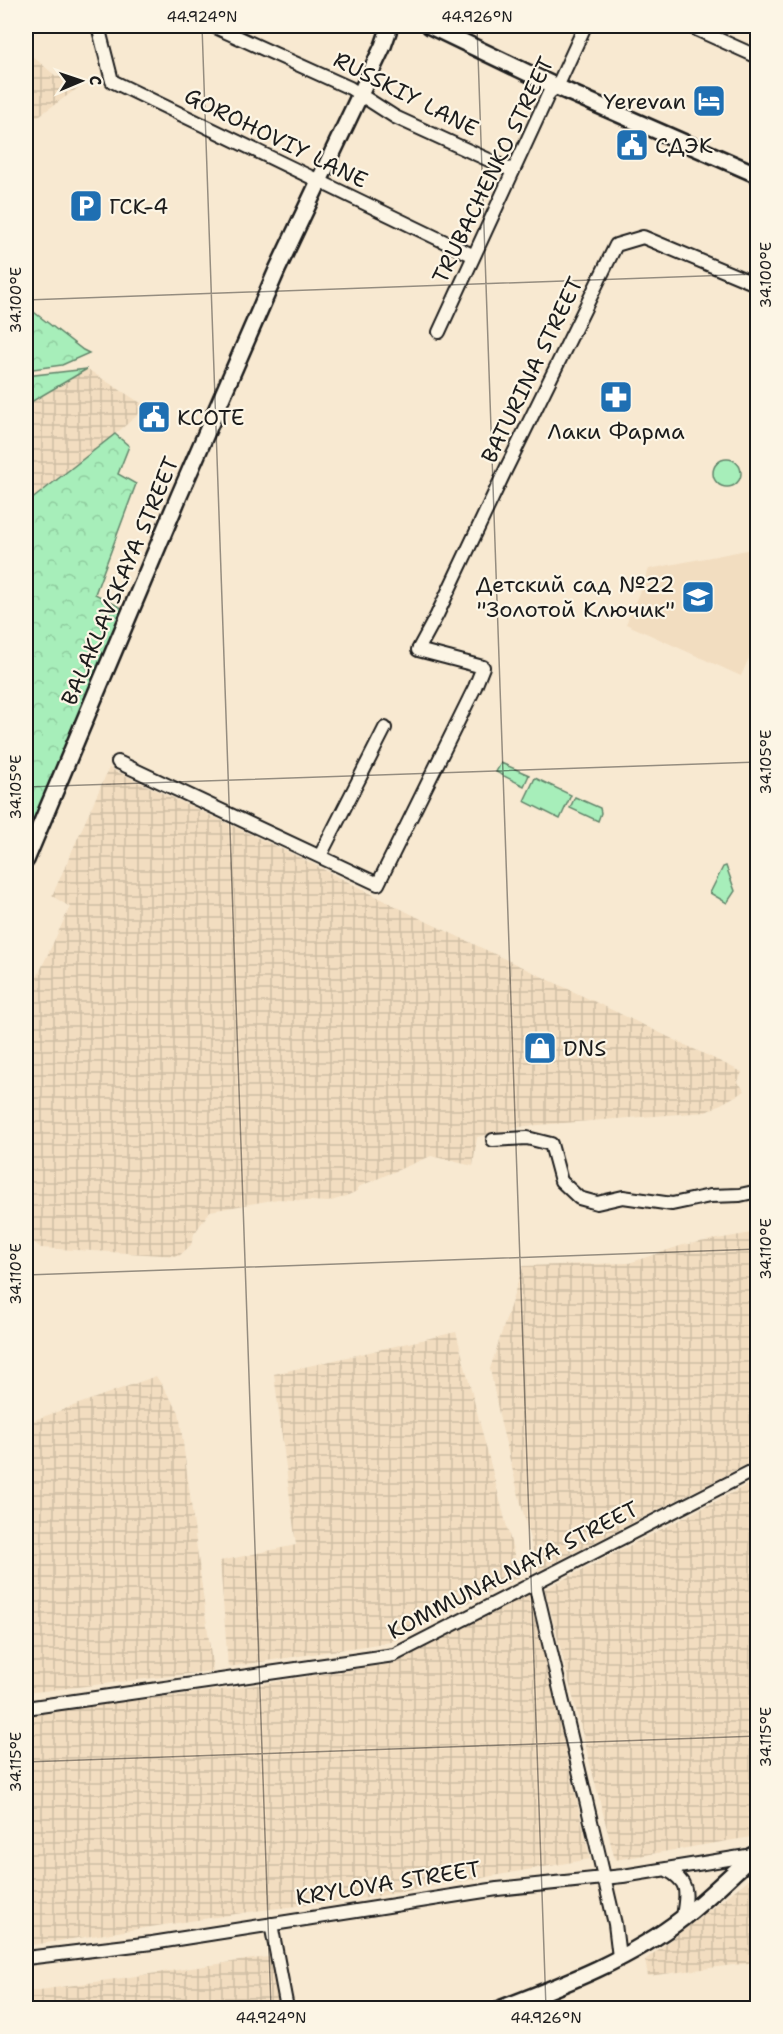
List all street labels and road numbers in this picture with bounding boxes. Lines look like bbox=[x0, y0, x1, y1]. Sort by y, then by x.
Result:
street label: RUSSKIY LANE bbox=[329, 45, 483, 143]
street label: TRUBACHENKO STREET bbox=[426, 52, 561, 288]
street label: GOROHOVIY LANE bbox=[180, 81, 372, 195]
street label: BATURINA STREET bbox=[474, 272, 590, 468]
street label: BALAKLAVSKAYA STREET bbox=[54, 452, 186, 710]
street label: KOMMUNALNAYA STREET bbox=[383, 1494, 644, 1646]
street label: KRYLOVA STREET bbox=[294, 1854, 483, 1912]

